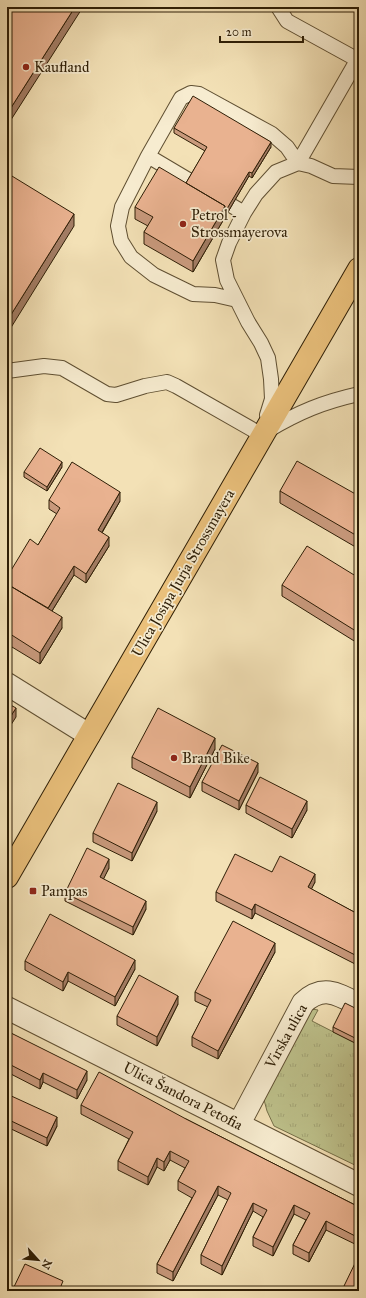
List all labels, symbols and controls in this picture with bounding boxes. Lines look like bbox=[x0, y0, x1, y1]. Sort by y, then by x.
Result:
scale bar bbox=[220, 18, 303, 44]
text: 20 m bbox=[226, 25, 252, 39]
place label: Kaufland bbox=[34, 58, 90, 76]
marker: Kaufland bbox=[21, 62, 31, 72]
place label: Petrol - Strossmayerova bbox=[191, 206, 288, 241]
marker: Petrol - Strossmayerova bbox=[178, 219, 188, 229]
street label: Ulica Josipa Jurja Strossmayera bbox=[128, 485, 240, 660]
place label: Brand Bike bbox=[182, 749, 250, 767]
marker: Brand Bike bbox=[169, 753, 179, 763]
place label: Pampas bbox=[41, 882, 88, 900]
marker: Pampas bbox=[28, 886, 38, 896]
street label: Virska ulica bbox=[260, 1000, 311, 1072]
street label: Ulica Šandora Petofia bbox=[120, 1057, 247, 1134]
north arrow bbox=[18, 1240, 58, 1280]
text: N bbox=[38, 1257, 54, 1272]

